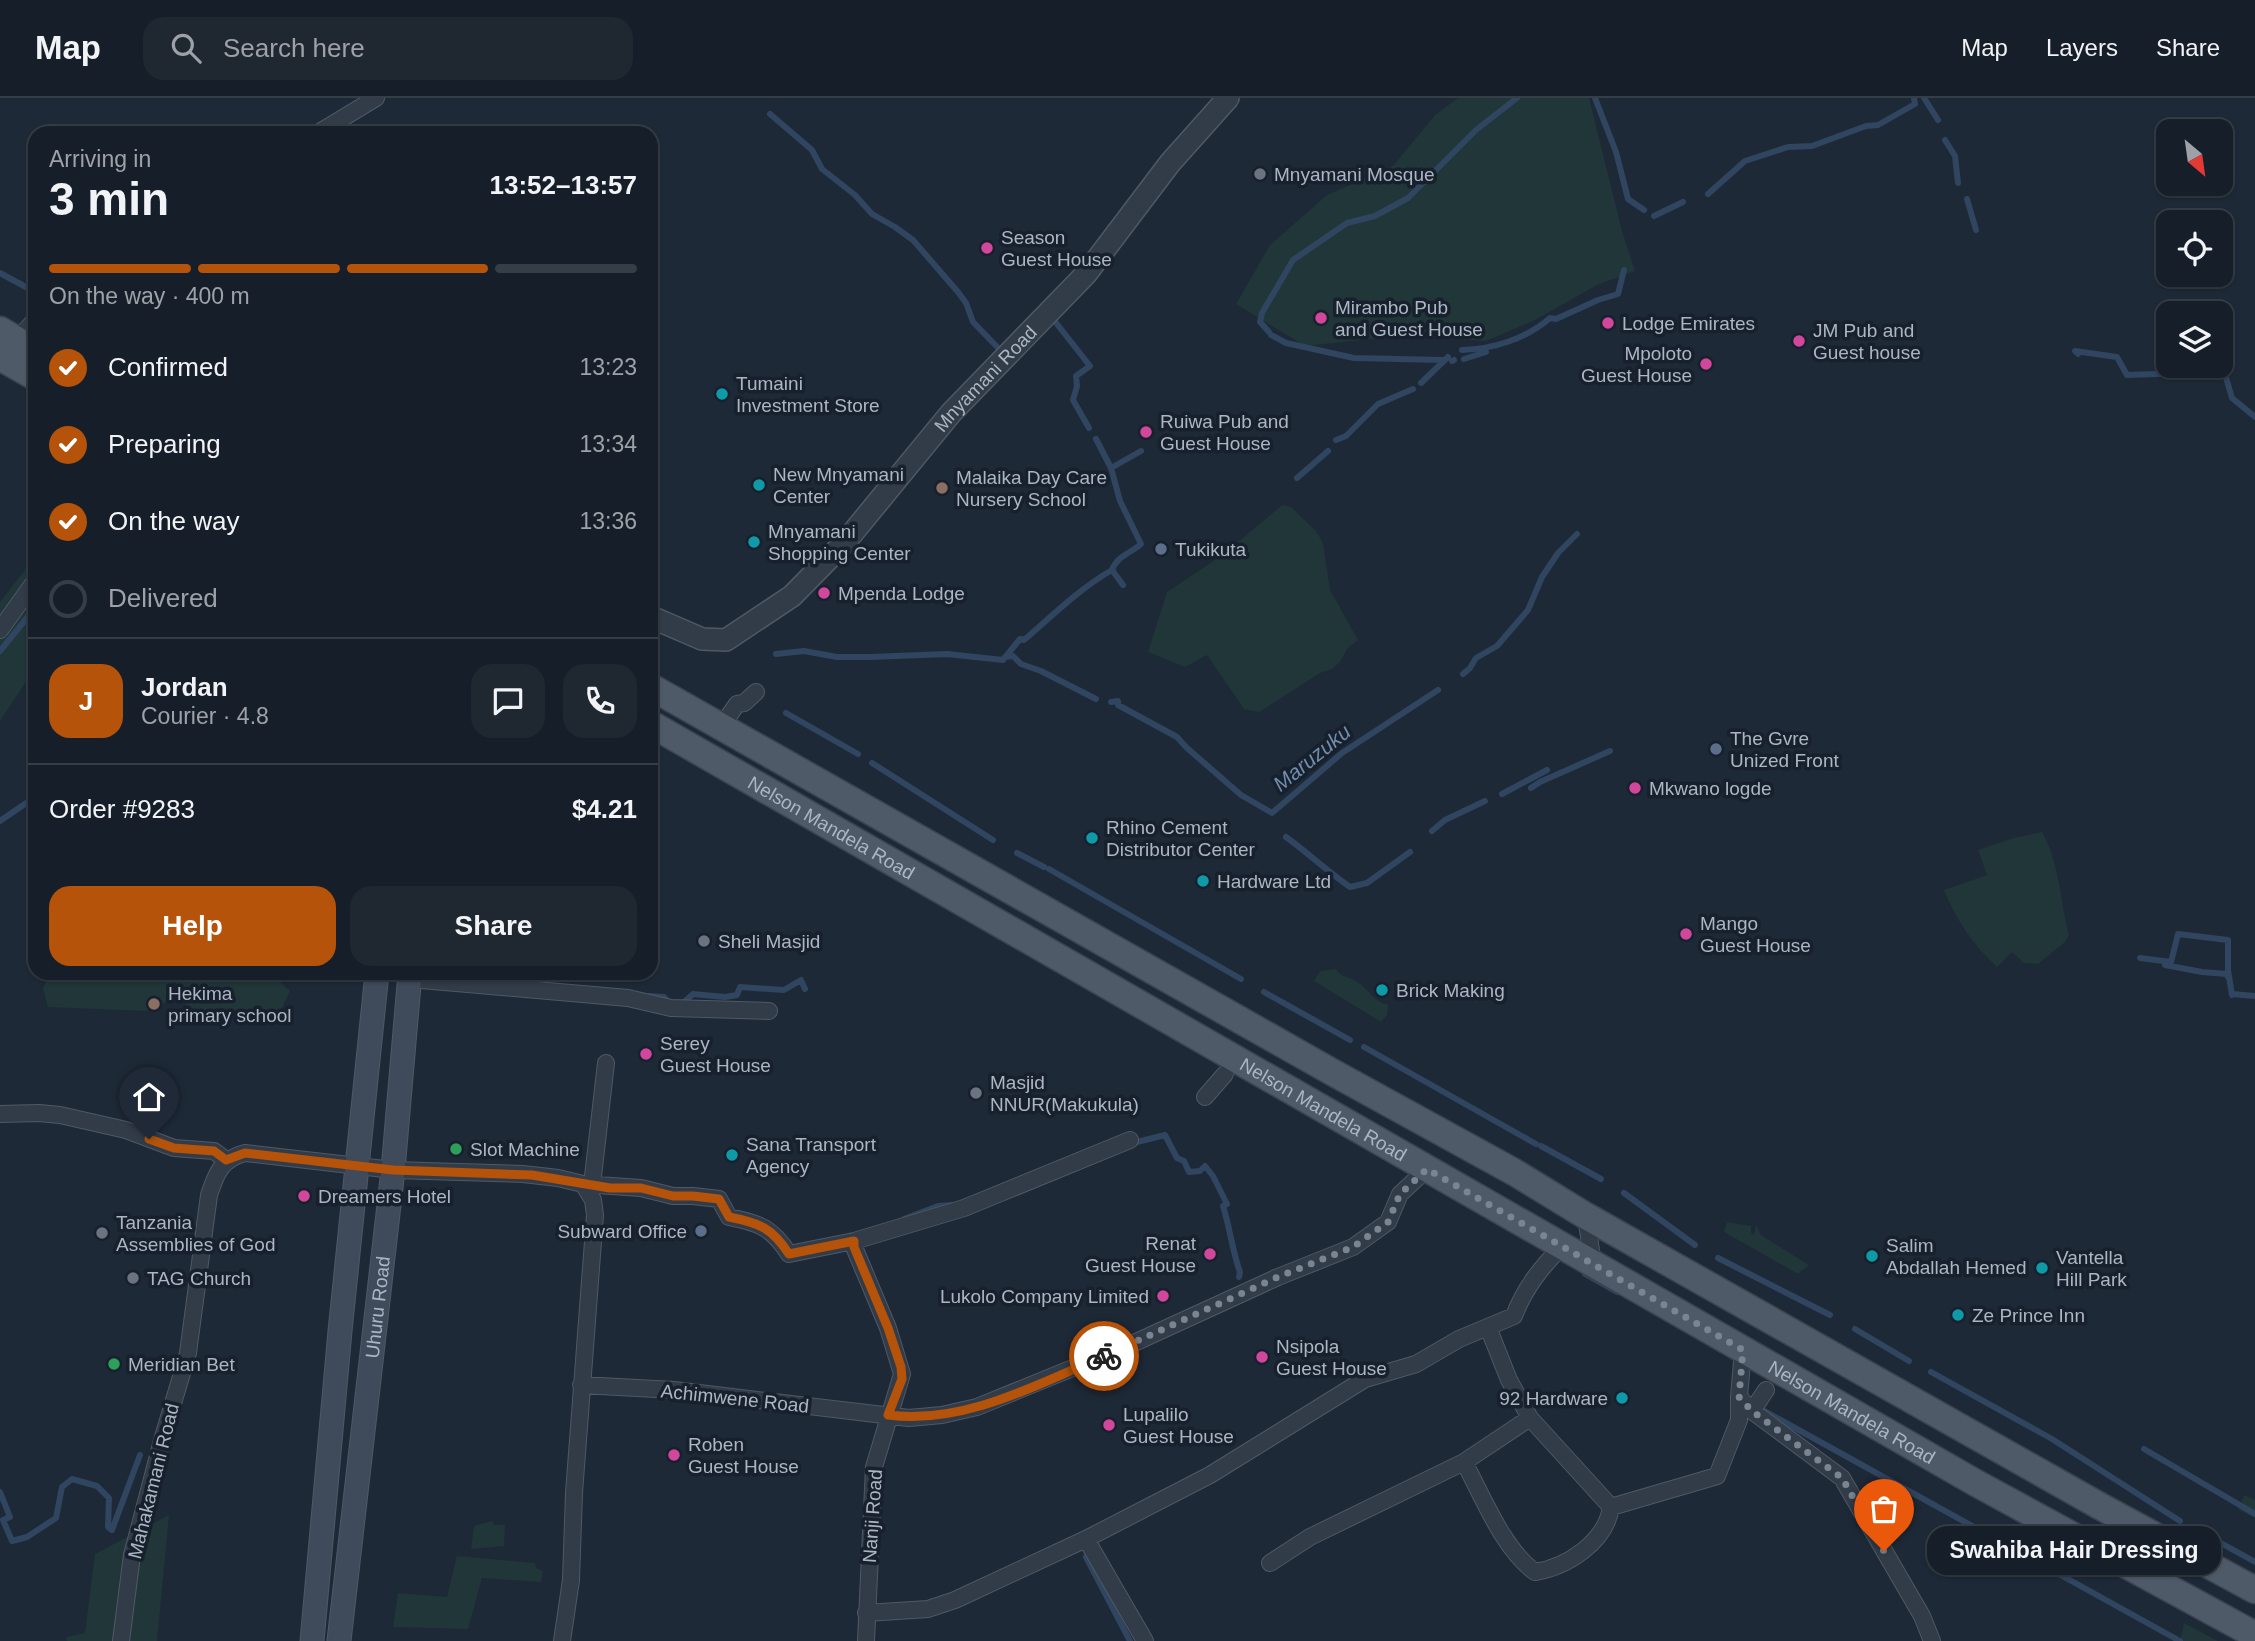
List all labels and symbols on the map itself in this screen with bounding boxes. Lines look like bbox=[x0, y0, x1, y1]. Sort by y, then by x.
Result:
north arrow bbox=[2156, 119, 2233, 196]
place label: Mnyamani Mosque bbox=[1274, 164, 1435, 185]
marker: Mnyamani Mosque bbox=[1252, 166, 1268, 182]
place label: Season Guest House bbox=[1001, 227, 1112, 270]
marker: Season Guest House bbox=[979, 240, 995, 256]
place label: Mirambo Pub and Guest House bbox=[1335, 297, 1483, 340]
marker: Mirambo Pub and Guest House bbox=[1313, 310, 1329, 326]
place label: Lodge Emirates bbox=[1622, 313, 1755, 334]
marker: Lodge Emirates bbox=[1600, 315, 1616, 331]
place label: JM Pub and Guest house bbox=[1813, 320, 1921, 363]
street label: Mnyamani Road bbox=[930, 322, 1041, 436]
marker: JM Pub and Guest house bbox=[1791, 333, 1807, 349]
place label: Mpoloto Guest House bbox=[1581, 343, 1692, 386]
marker: Mpoloto Guest House bbox=[1698, 356, 1714, 372]
place label: Tumaini Investment Store bbox=[736, 373, 880, 416]
marker: Tumaini Investment Store bbox=[714, 386, 730, 402]
place label: Ruiwa Pub and Guest House bbox=[1160, 411, 1289, 454]
marker: Ruiwa Pub and Guest House bbox=[1138, 424, 1154, 440]
place label: New Mnyamani Center bbox=[773, 464, 904, 507]
place label: Malaika Day Care Nursery School bbox=[956, 467, 1107, 510]
marker: New Mnyamani Center bbox=[751, 477, 767, 493]
marker: Malaika Day Care Nursery School bbox=[934, 480, 950, 496]
place label: Mnyamani Shopping Center bbox=[768, 521, 911, 564]
marker: Mnyamani Shopping Center bbox=[746, 534, 762, 550]
place label: Tukikuta bbox=[1175, 539, 1247, 560]
marker: Tukikuta bbox=[1153, 541, 1169, 557]
place label: Mpenda Lodge bbox=[838, 583, 965, 604]
marker: Mpenda Lodge bbox=[816, 585, 832, 601]
water label: Maruzuku bbox=[1269, 719, 1355, 796]
place label: The Gvre Unized Front bbox=[1730, 728, 1839, 771]
marker: The Gvre Unized Front bbox=[1708, 741, 1724, 757]
street label: Nelson Mandela Road bbox=[744, 772, 918, 884]
place label: Mkwano logde bbox=[1649, 778, 1772, 799]
marker: Mkwano logde bbox=[1627, 780, 1643, 796]
place label: Rhino Cement Distributor Center bbox=[1106, 817, 1256, 860]
marker: Rhino Cement Distributor Center bbox=[1084, 830, 1100, 846]
place label: Hardware Ltd bbox=[1217, 871, 1331, 892]
marker: Hardware Ltd bbox=[1195, 873, 1211, 889]
place label: Mango Guest House bbox=[1700, 913, 1811, 956]
marker: Mango Guest House bbox=[1678, 926, 1694, 942]
place label: Sheli Masjid bbox=[718, 931, 820, 952]
marker: Sheli Masjid bbox=[696, 933, 712, 949]
place label: Brick Making bbox=[1396, 980, 1505, 1001]
marker: Brick Making bbox=[1374, 982, 1390, 998]
place label: Hekima primary school bbox=[168, 983, 292, 1026]
marker: Hekima primary school bbox=[146, 996, 162, 1012]
place label: Serey Guest House bbox=[660, 1033, 771, 1076]
marker: Serey Guest House bbox=[638, 1046, 654, 1062]
street label: Nelson Mandela Road bbox=[1236, 1054, 1410, 1166]
pin bbox=[119, 1067, 179, 1139]
place label: Masjid NNUR(Makukula) bbox=[990, 1072, 1139, 1115]
marker: Masjid NNUR(Makukula) bbox=[968, 1085, 984, 1101]
place label: Sana Transport Agency bbox=[746, 1134, 877, 1177]
place label: Slot Machine bbox=[470, 1139, 580, 1160]
marker: Slot Machine bbox=[448, 1141, 464, 1157]
marker: Sana Transport Agency bbox=[724, 1147, 740, 1163]
place label: Dreamers Hotel bbox=[318, 1186, 451, 1207]
marker: Dreamers Hotel bbox=[296, 1188, 312, 1204]
place label: Tanzania Assemblies of God bbox=[116, 1212, 275, 1255]
place label: Subward Office bbox=[557, 1221, 687, 1242]
marker: Subward Office bbox=[693, 1223, 709, 1239]
marker: Tanzania Assemblies of God bbox=[94, 1225, 110, 1241]
place label: Renat Guest House bbox=[1085, 1233, 1197, 1276]
place label: Salim Abdallah Hemed bbox=[1886, 1235, 2026, 1278]
marker: Renat Guest House bbox=[1202, 1246, 1218, 1262]
place label: Vantella Hill Park bbox=[2056, 1247, 2127, 1290]
marker: Salim Abdallah Hemed bbox=[1864, 1248, 1880, 1264]
street label: Uhuru Road bbox=[361, 1255, 394, 1359]
marker: Vantella Hill Park bbox=[2034, 1260, 2050, 1276]
place label: TAG Church bbox=[147, 1268, 251, 1289]
marker: TAG Church bbox=[125, 1270, 141, 1286]
place label: Lukolo Company Limited bbox=[940, 1286, 1149, 1307]
marker: Lukolo Company Limited bbox=[1155, 1288, 1171, 1304]
place label: Ze Prince Inn bbox=[1972, 1305, 2085, 1326]
marker: Ze Prince Inn bbox=[1950, 1307, 1966, 1323]
courier bbox=[1069, 1321, 1139, 1391]
place label: Nsipola Guest House bbox=[1276, 1336, 1387, 1379]
marker: Nsipola Guest House bbox=[1254, 1349, 1270, 1365]
place label: Meridian Bet bbox=[128, 1354, 235, 1375]
marker: Meridian Bet bbox=[106, 1356, 122, 1372]
street label: Nelson Mandela Road bbox=[1765, 1356, 1939, 1468]
street label: Achimwene Road bbox=[660, 1380, 810, 1417]
place label: 92 Hardware bbox=[1499, 1388, 1608, 1409]
marker: 92 Hardware bbox=[1614, 1390, 1630, 1406]
street label: Mahakamani Road bbox=[124, 1401, 183, 1561]
place label: Lupalilo Guest House bbox=[1123, 1404, 1234, 1447]
marker: Lupalilo Guest House bbox=[1101, 1417, 1117, 1433]
place label: Roben Guest House bbox=[688, 1434, 799, 1477]
marker: Roben Guest House bbox=[666, 1447, 682, 1463]
street label: Nanji Road bbox=[859, 1468, 886, 1564]
pin bbox=[1854, 1479, 1914, 1551]
callout: Swahiba Hair Dressing bbox=[1926, 1526, 2220, 1576]

